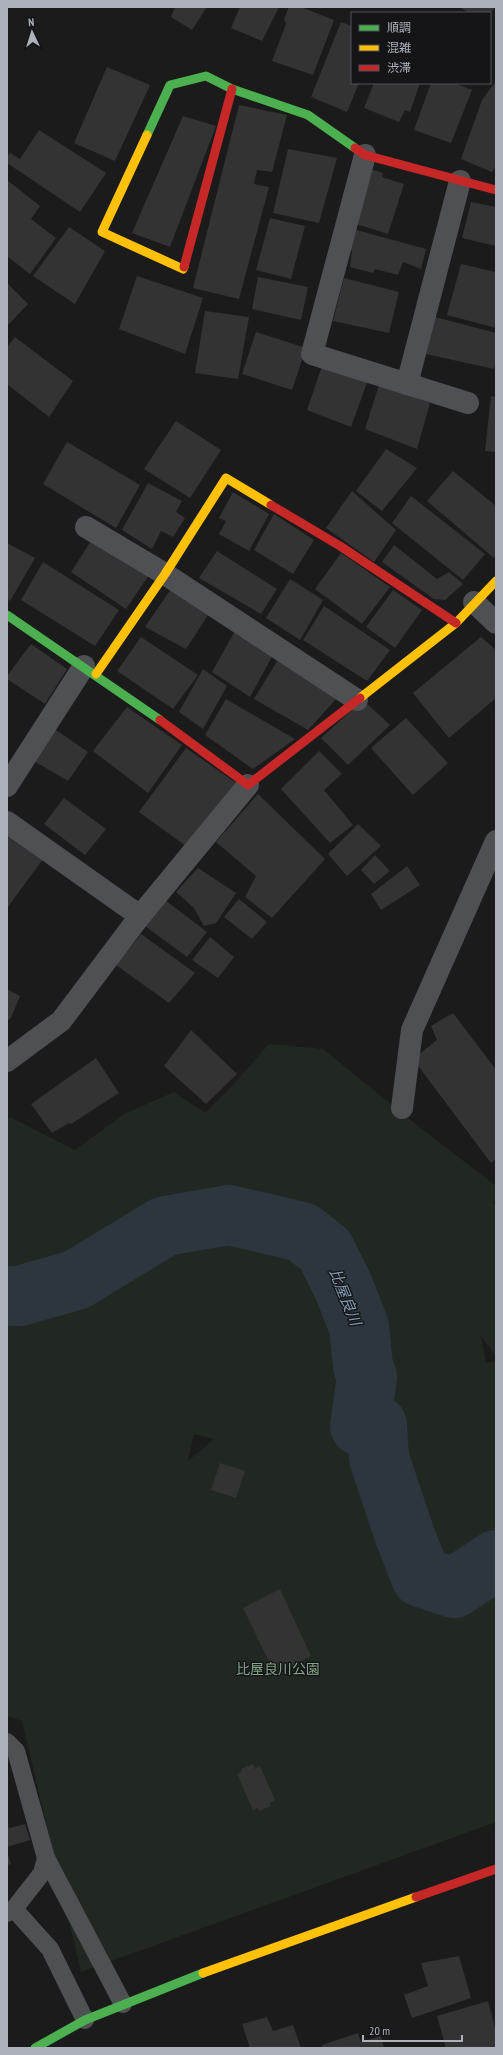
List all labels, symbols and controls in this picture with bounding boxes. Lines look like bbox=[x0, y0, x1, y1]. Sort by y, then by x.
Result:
north arrow bbox=[12, 12, 52, 52]
legend bbox=[351, 12, 491, 84]
text: N bbox=[28, 15, 35, 29]
text: 順調 bbox=[387, 20, 411, 35]
text: 混雑 bbox=[387, 40, 411, 55]
text: 渋滞 bbox=[387, 60, 411, 75]
water label: 比屋良川 bbox=[325, 1265, 366, 1330]
park label: 比屋良川公園 bbox=[236, 1660, 320, 1678]
scale bar bbox=[363, 2017, 462, 2043]
text: 20 m bbox=[369, 2023, 390, 2038]

